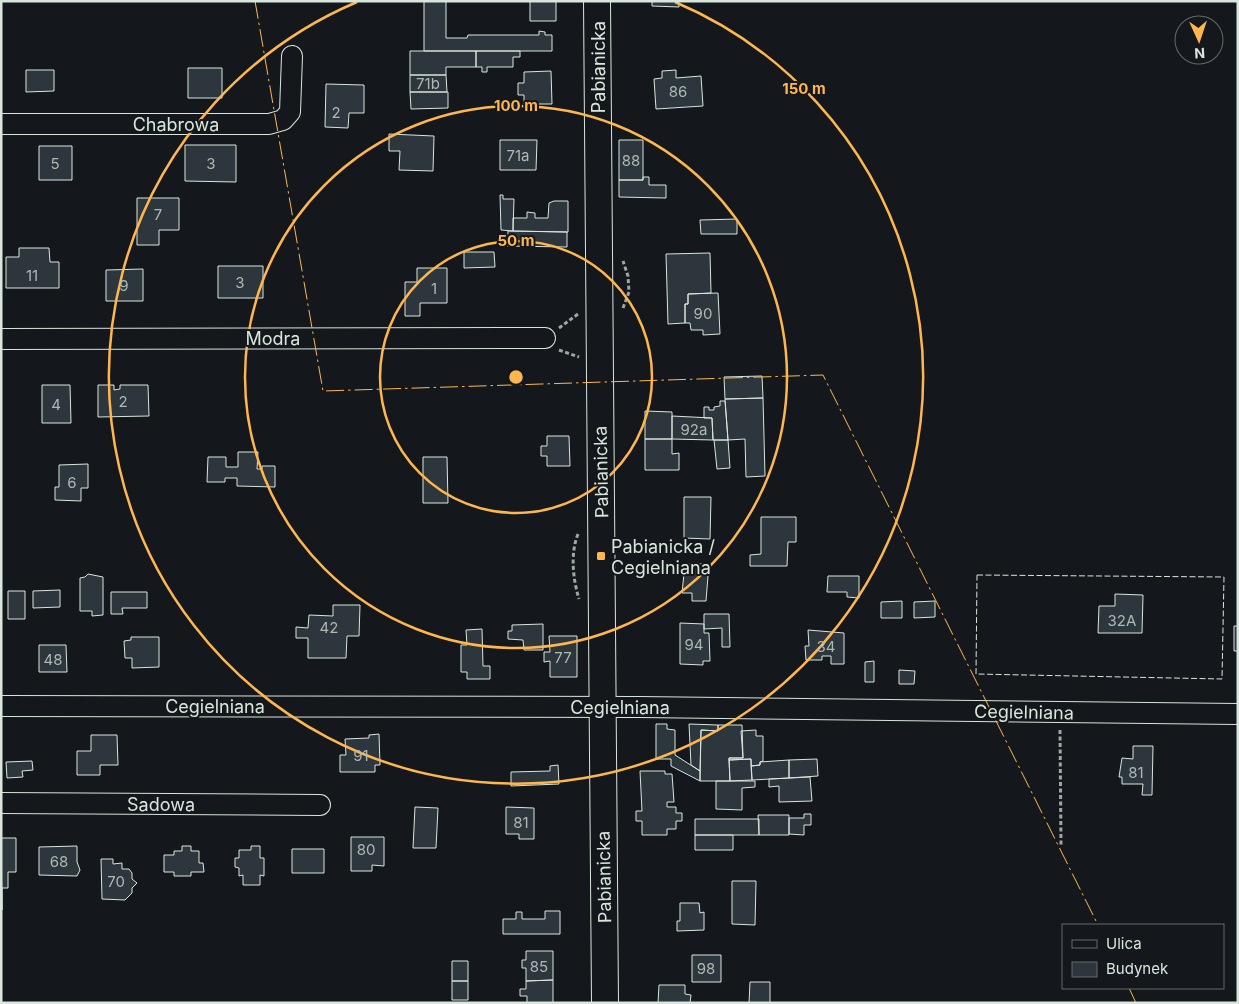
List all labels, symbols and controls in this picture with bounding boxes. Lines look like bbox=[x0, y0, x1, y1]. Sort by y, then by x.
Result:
north arrow bbox=[1174, 15, 1224, 65]
street label: Pabianicka bbox=[588, 21, 609, 113]
text: N bbox=[1194, 45, 1205, 62]
house number: 71b bbox=[416, 74, 440, 93]
text: 150 m bbox=[782, 79, 826, 98]
house number: 86 bbox=[669, 82, 687, 101]
text: 100 m bbox=[494, 96, 538, 115]
house number: 2 bbox=[331, 103, 341, 122]
street label: Chabrowa bbox=[133, 114, 219, 135]
house number: 71a bbox=[506, 146, 530, 165]
house number: 88 bbox=[622, 151, 640, 170]
house number: 5 bbox=[50, 154, 60, 173]
house number: 3 bbox=[206, 154, 216, 173]
house number: 7 bbox=[154, 205, 162, 224]
text: 50 m bbox=[498, 231, 534, 250]
house number: 11 bbox=[26, 266, 38, 285]
house number: 3 bbox=[235, 273, 245, 292]
house number: 9 bbox=[119, 276, 129, 295]
house number: 1 bbox=[431, 279, 437, 298]
house number: 90 bbox=[694, 304, 712, 323]
street label: Modra bbox=[246, 328, 300, 349]
centre of rings bbox=[507, 368, 525, 386]
house number: 2 bbox=[118, 392, 128, 411]
house number: 4 bbox=[51, 395, 61, 414]
house number: 92a bbox=[681, 420, 707, 439]
street label: Pabianicka bbox=[590, 426, 612, 518]
house number: 6 bbox=[67, 473, 77, 492]
place label: Pabianicka / Cegielniana bbox=[611, 536, 715, 578]
marker: Pabianicka / Cegielniana bbox=[595, 550, 607, 562]
house number: 32A bbox=[1108, 611, 1136, 630]
house number: 42 bbox=[320, 618, 338, 637]
house number: 94 bbox=[685, 635, 704, 654]
house number: 34 bbox=[817, 637, 835, 656]
house number: 77 bbox=[554, 648, 572, 667]
house number: 48 bbox=[44, 650, 62, 669]
street label: Cegielniana bbox=[165, 696, 265, 717]
street label: Cegielniana bbox=[570, 697, 670, 718]
street label: Cegielniana bbox=[974, 701, 1074, 723]
house number: 91 bbox=[353, 746, 369, 765]
house number: 81 bbox=[1128, 763, 1144, 782]
street label: Sadowa bbox=[127, 794, 195, 815]
house number: 81 bbox=[513, 813, 529, 832]
street label: Pabianicka bbox=[593, 831, 615, 923]
house number: 80 bbox=[357, 840, 375, 859]
house number: 68 bbox=[50, 852, 68, 871]
house number: 70 bbox=[107, 872, 125, 891]
legend bbox=[1062, 924, 1224, 989]
text: Ulica bbox=[1106, 934, 1142, 953]
house number: 85 bbox=[530, 957, 548, 976]
house number: 98 bbox=[697, 959, 715, 978]
text: Budynek bbox=[1106, 959, 1169, 978]

